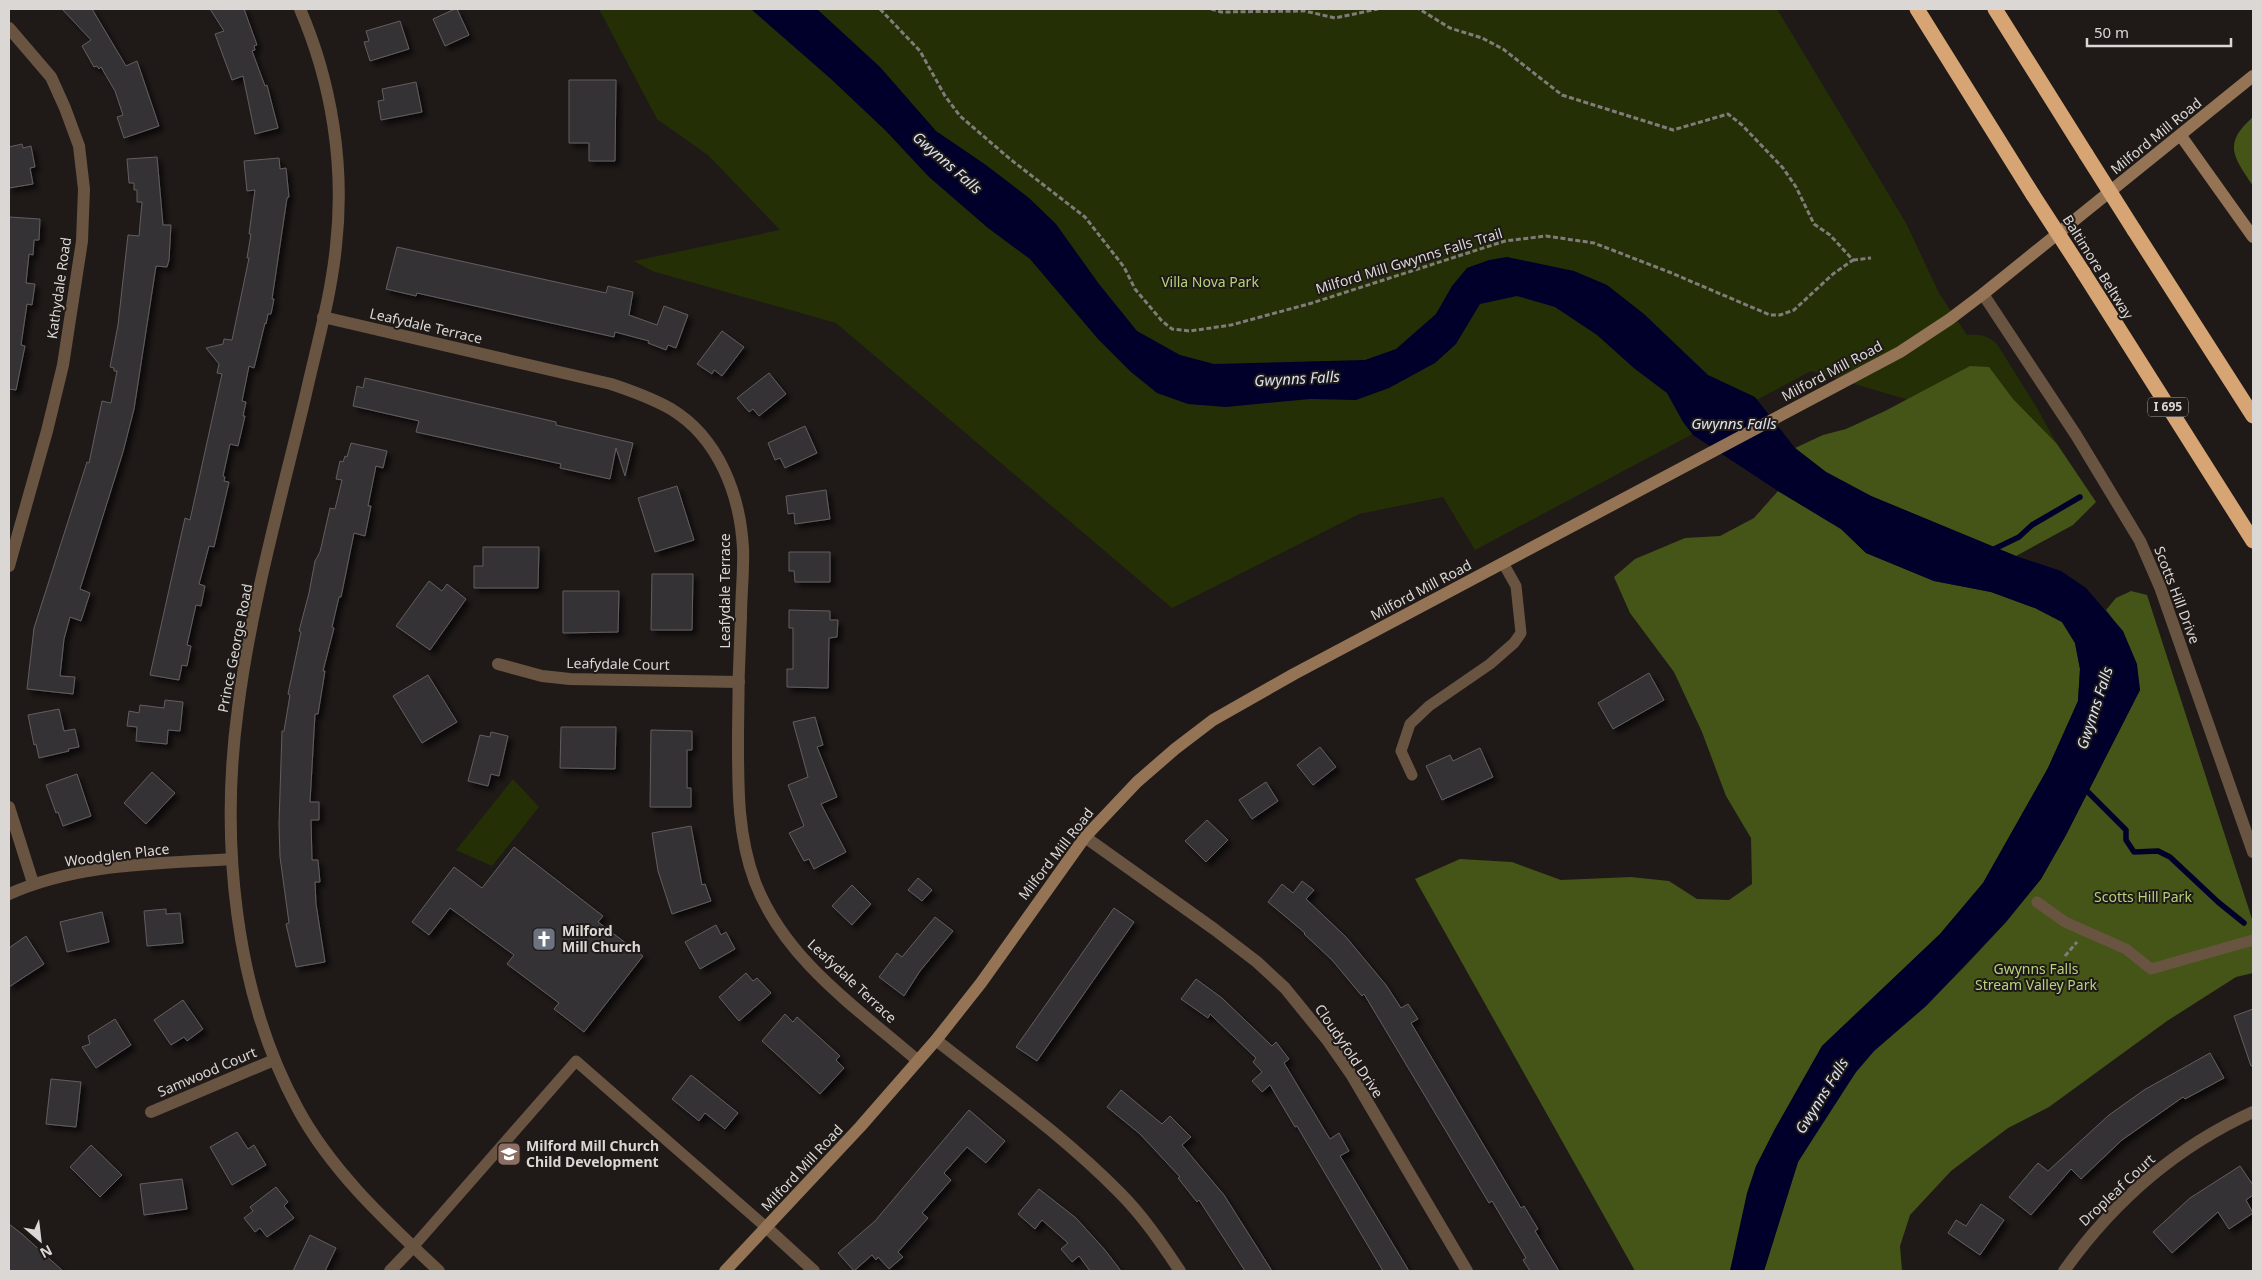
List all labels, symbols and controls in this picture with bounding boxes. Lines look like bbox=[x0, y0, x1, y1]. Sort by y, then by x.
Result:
scale bar bbox=[2087, 15, 2231, 47]
text: 50 m bbox=[2094, 22, 2129, 42]
street label: Milford Mill Road bbox=[2106, 93, 2205, 178]
water label: Gwynns Falls bbox=[909, 127, 987, 198]
street label: Baltimore Beltway bbox=[2059, 211, 2139, 323]
street label: Milford Mill Gwynns Falls Trail bbox=[1313, 223, 1505, 298]
street label: Kathydale Road bbox=[42, 236, 75, 340]
park label: Villa Nova Park bbox=[1161, 272, 1259, 291]
street label: Leafydale Terrace bbox=[368, 303, 484, 348]
street label: Milford Mill Road bbox=[1778, 336, 1886, 405]
water label: Gwynns Falls bbox=[1254, 366, 1341, 390]
road number: I 695 bbox=[2148, 398, 2188, 417]
water label: Gwynns Falls bbox=[1691, 413, 1777, 433]
street label: Leafydale Terrace bbox=[715, 533, 734, 649]
street label: Scotts Hill Drive bbox=[2150, 543, 2205, 646]
street label: Milford Mill Road bbox=[1367, 555, 1475, 624]
street label: Prince George Road bbox=[213, 582, 256, 714]
street label: Leafydale Court bbox=[566, 653, 670, 674]
water label: Gwynns Falls bbox=[2071, 663, 2117, 752]
street label: Milford Mill Road bbox=[1014, 804, 1098, 904]
street label: Woodglen Place bbox=[64, 839, 170, 870]
park label: Scotts Hill Park bbox=[2094, 887, 2192, 906]
place label: Milford Mill Church bbox=[562, 921, 641, 956]
church icon: Milford Mill Church bbox=[531, 926, 557, 952]
street label: Leafydale Terrace bbox=[804, 934, 901, 1027]
park label: Gwynns Falls Stream Valley Park bbox=[1975, 959, 2097, 994]
street label: Cloudyfold Drive bbox=[1311, 1000, 1388, 1101]
street label: Samwood Court bbox=[154, 1042, 259, 1101]
water label: Gwynns Falls bbox=[1790, 1053, 1853, 1137]
street label: Milford Mill Road bbox=[757, 1120, 847, 1215]
place label: Milford Mill Church Child Development bbox=[526, 1136, 659, 1171]
school or university icon: Milford Mill Church Child Development bbox=[496, 1141, 522, 1167]
street label: Dropleaf Court bbox=[2075, 1149, 2159, 1230]
north arrow bbox=[15, 1215, 65, 1265]
text: N bbox=[37, 1241, 56, 1263]

